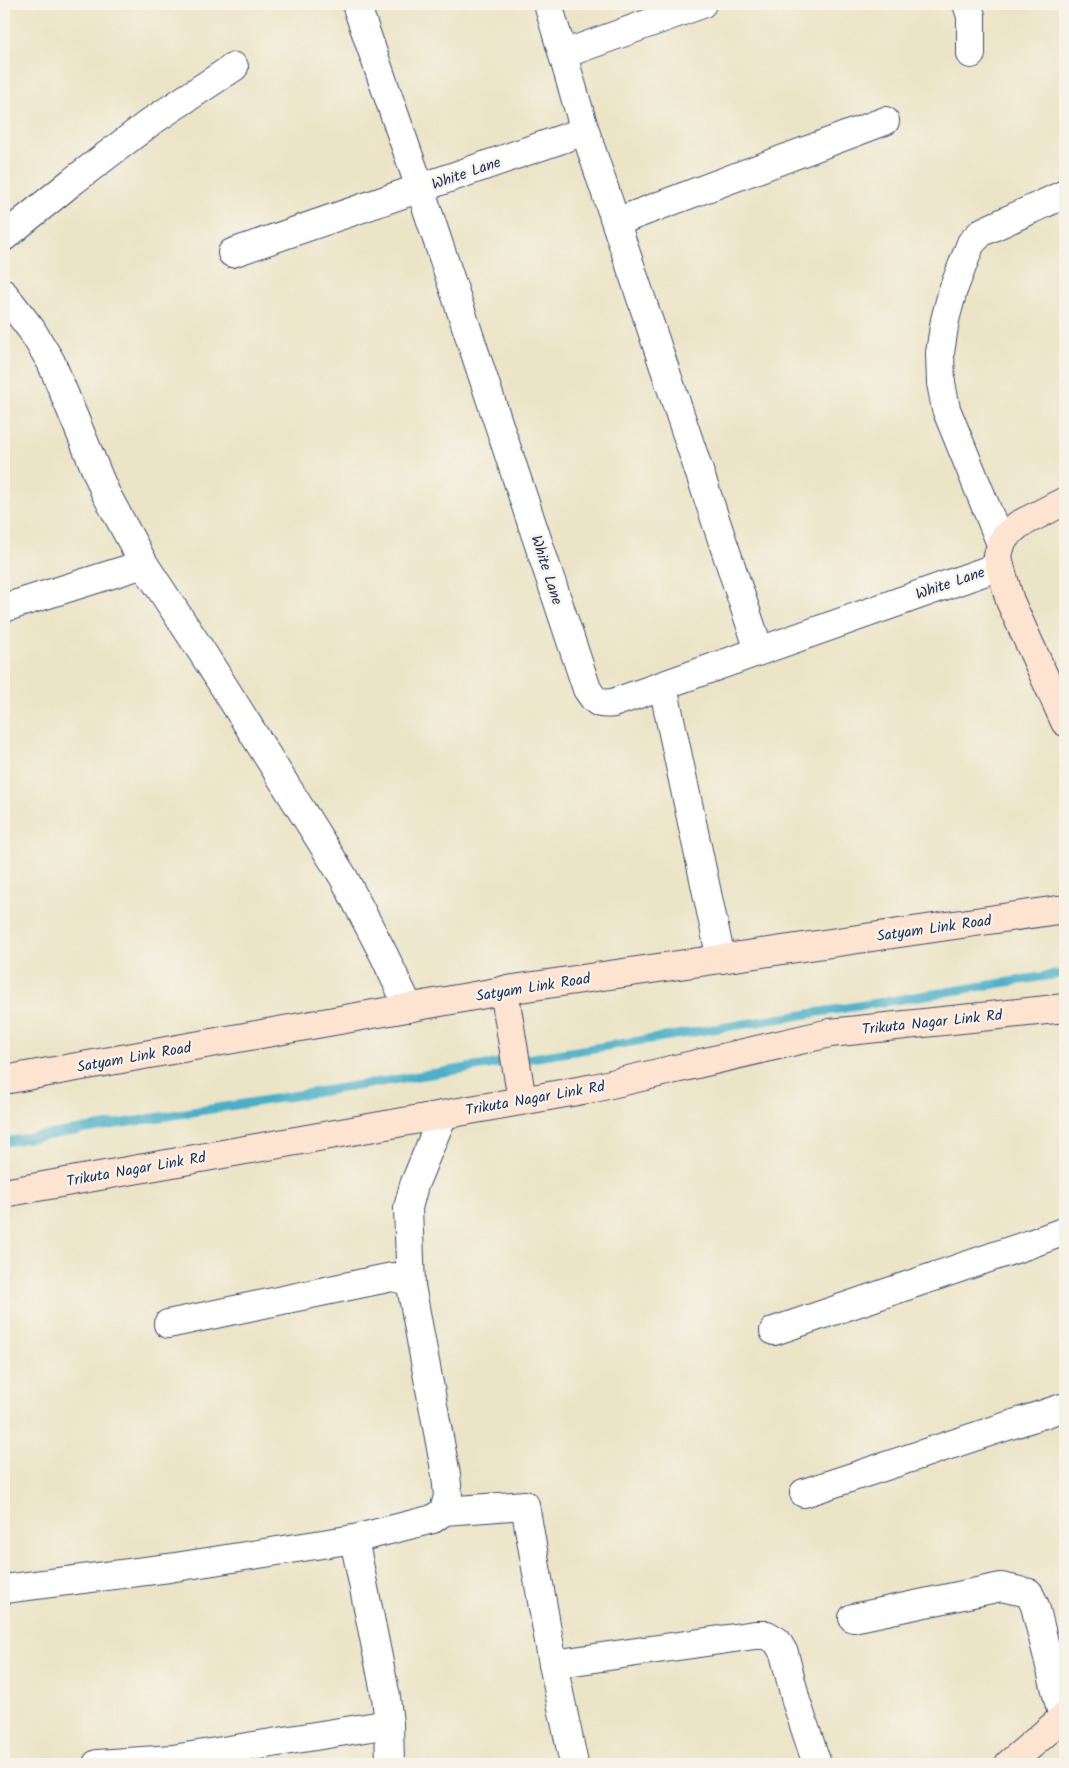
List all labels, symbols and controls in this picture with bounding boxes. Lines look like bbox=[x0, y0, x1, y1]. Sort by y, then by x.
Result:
street label: White Lane bbox=[428, 151, 504, 197]
street label: White Lane bbox=[524, 532, 569, 608]
street label: White Lane bbox=[912, 561, 988, 607]
street label: Satyam Link Road bbox=[875, 909, 994, 949]
street label: Satyam Link Road bbox=[474, 967, 593, 1009]
street label: Trikuta Nagar Link Rd bbox=[861, 1004, 1004, 1042]
street label: Satyam Link Road bbox=[75, 1036, 194, 1080]
street label: Trikuta Nagar Link Rd bbox=[464, 1075, 607, 1123]
street label: Trikuta Nagar Link Rd bbox=[65, 1146, 208, 1194]

